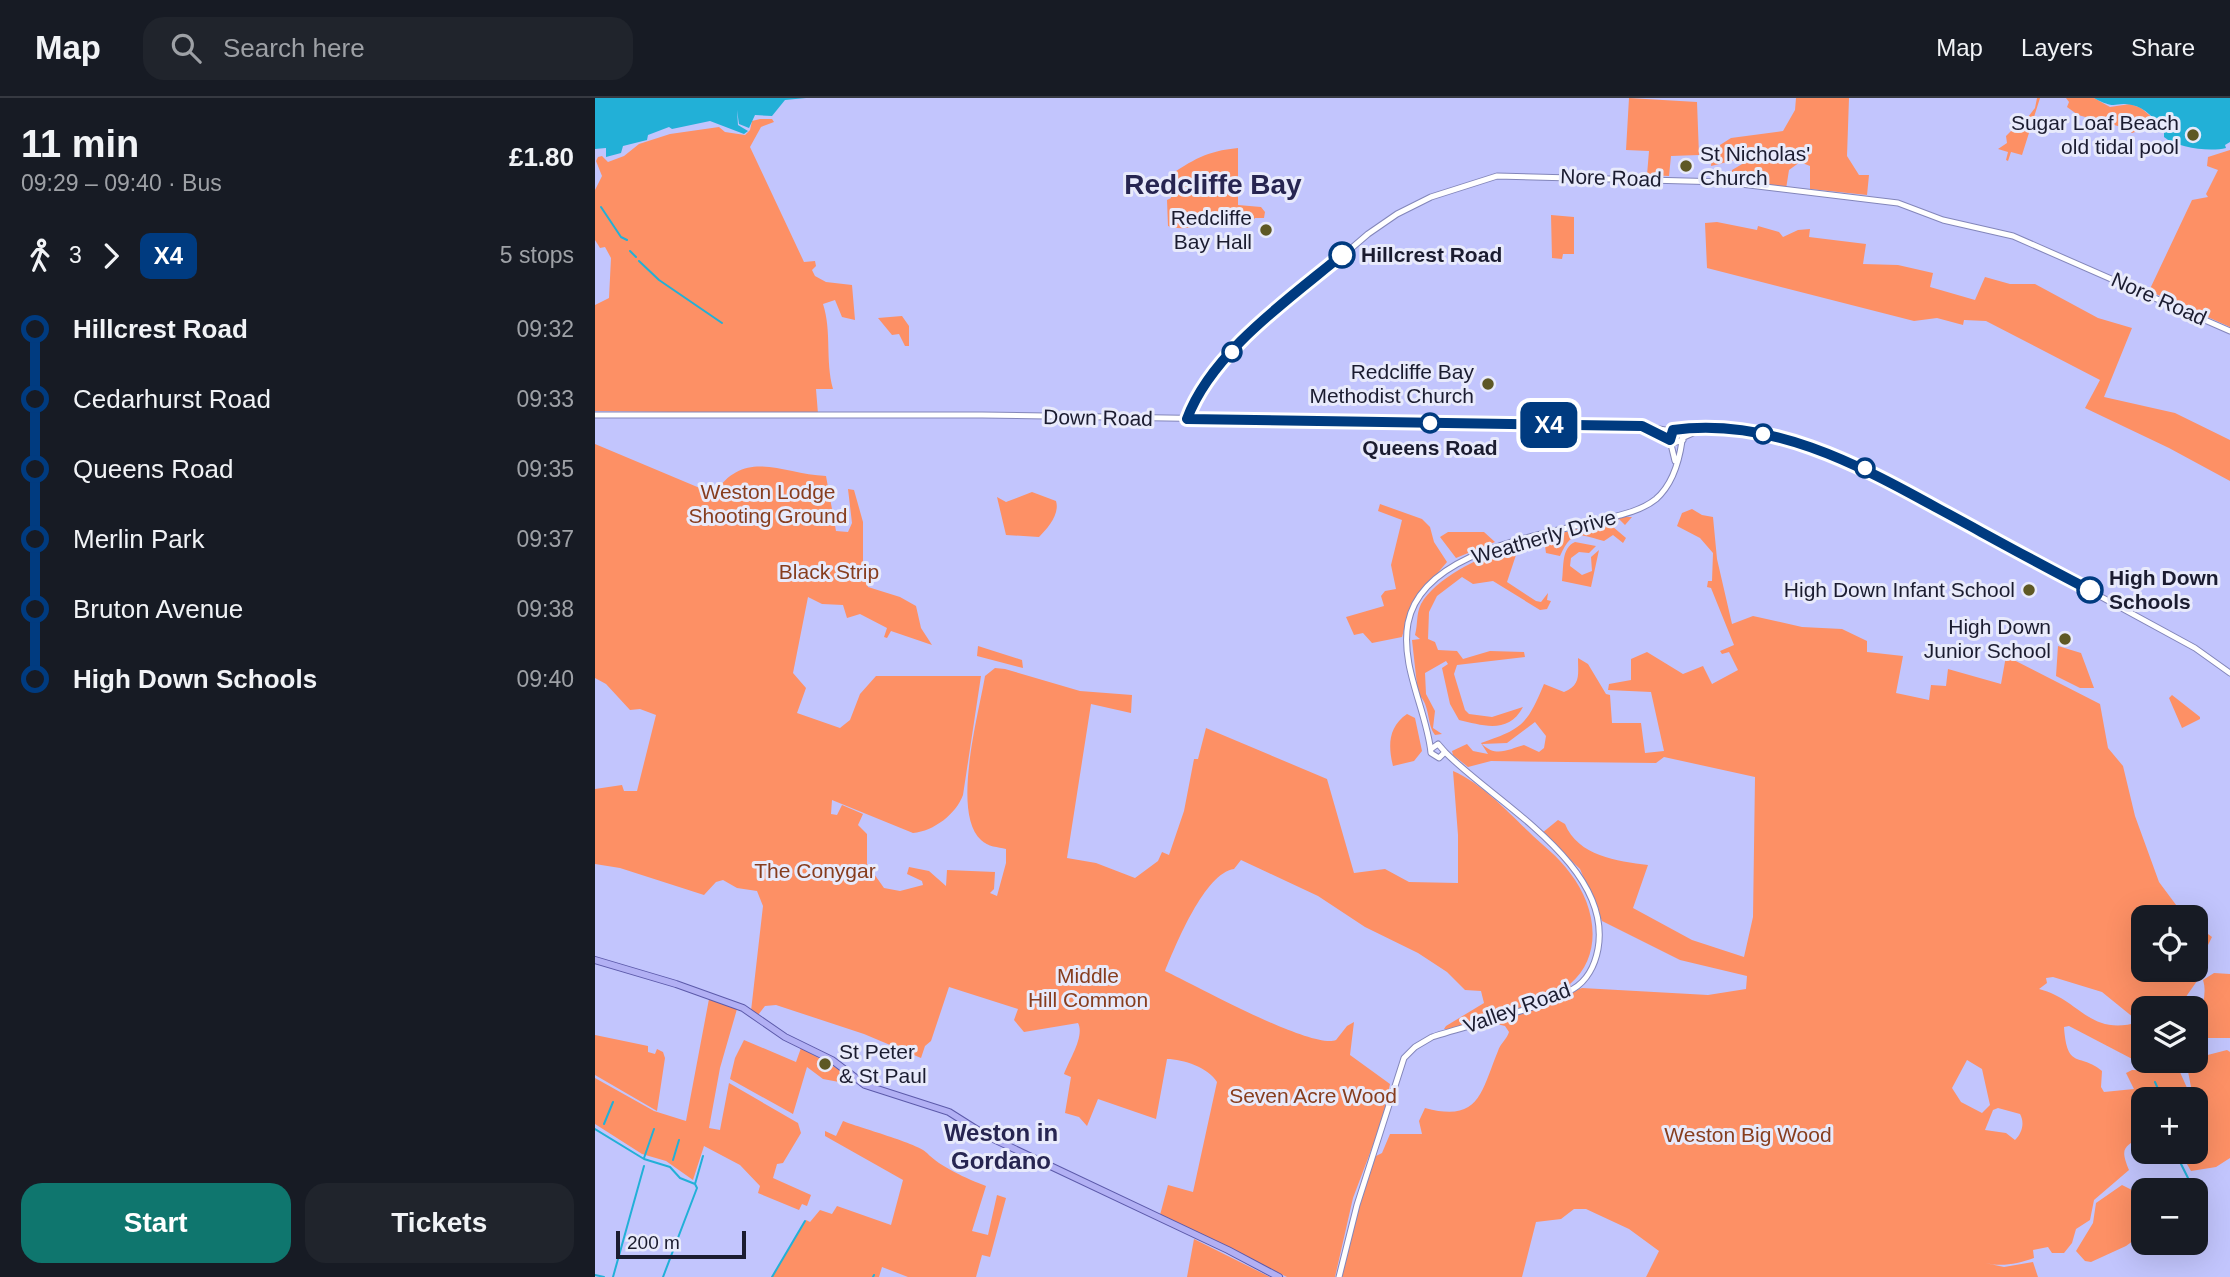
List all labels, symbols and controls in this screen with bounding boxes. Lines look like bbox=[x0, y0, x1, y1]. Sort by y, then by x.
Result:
search box bbox=[143, 17, 633, 80]
text: Map bbox=[35, 29, 101, 66]
icon: search bbox=[167, 29, 205, 67]
text: Search here bbox=[223, 33, 365, 63]
text: Map bbox=[1936, 34, 1983, 61]
text: Layers bbox=[2021, 34, 2093, 61]
text: Share bbox=[2131, 34, 2195, 61]
place label: Sugar Loaf Beach old tidal pool bbox=[2011, 111, 2179, 158]
text: 11 min bbox=[21, 123, 139, 165]
marker: Sugar Loaf Beach old tidal pool bbox=[2185, 127, 2201, 143]
text: £1.80 bbox=[509, 142, 574, 172]
place label: St Nicholas' Church bbox=[1700, 142, 1810, 189]
marker: St Nicholas' Church bbox=[1678, 158, 1694, 174]
street label: Nore Road bbox=[1560, 164, 1662, 191]
district label: Redcliffe Bay bbox=[1124, 169, 1302, 200]
text: 09:29 – 09:40 · Bus bbox=[21, 170, 222, 196]
place label: Redcliffe Bay Hall bbox=[1171, 206, 1252, 253]
marker: Redcliffe Bay Hall bbox=[1258, 222, 1274, 238]
icon: walk bbox=[21, 237, 59, 275]
icon: forward bbox=[92, 237, 130, 275]
text: 3 bbox=[69, 242, 82, 268]
text: X4 bbox=[154, 242, 183, 269]
text: 5 stops bbox=[500, 242, 574, 268]
marker: Hillcrest Road bbox=[1329, 242, 1355, 268]
place label: Hillcrest Road bbox=[1361, 243, 1502, 266]
street label: Nore Road bbox=[2108, 267, 2210, 330]
text: Hillcrest Road bbox=[73, 314, 248, 344]
text: 09:32 bbox=[516, 316, 574, 342]
unlabelled marker bbox=[1222, 342, 1242, 362]
place label: Redcliffe Bay Methodist Church bbox=[1309, 360, 1474, 407]
marker: Redcliffe Bay Methodist Church bbox=[1480, 376, 1496, 392]
text: Cedarhurst Road bbox=[73, 384, 271, 414]
text: 09:33 bbox=[516, 386, 574, 412]
line badge: X4 bbox=[1517, 402, 1581, 448]
street label: Down Road bbox=[1043, 405, 1153, 430]
text: X4 bbox=[1534, 411, 1564, 438]
marker: Queens Road bbox=[1420, 413, 1440, 433]
unlabelled marker bbox=[1753, 424, 1773, 444]
place label: Queens Road bbox=[1362, 436, 1498, 459]
text: Queens Road bbox=[73, 454, 233, 484]
text: 09:35 bbox=[516, 456, 574, 482]
unlabelled marker bbox=[1855, 458, 1875, 478]
park label: Weston Lodge Shooting Ground bbox=[689, 480, 847, 527]
street label: Weatherly Drive bbox=[1469, 505, 1619, 568]
text: Merlin Park bbox=[73, 524, 204, 554]
text: 09:37 bbox=[516, 526, 574, 552]
park label: Black Strip bbox=[779, 560, 879, 583]
place label: High Down Schools bbox=[2109, 566, 2219, 613]
marker: High Down Schools bbox=[2077, 577, 2103, 603]
place label: High Down Infant School bbox=[1784, 578, 2015, 601]
marker: High Down Infant School bbox=[2021, 582, 2037, 598]
text: Bruton Avenue bbox=[73, 594, 243, 624]
text: 09:38 bbox=[516, 596, 574, 622]
place label: High Down Junior School bbox=[1924, 615, 2051, 662]
marker: High Down Junior School bbox=[2057, 631, 2073, 647]
text: High Down Schools bbox=[73, 664, 317, 694]
text: 09:40 bbox=[516, 666, 574, 692]
park label: The Conygar bbox=[754, 859, 876, 882]
map controls bbox=[2131, 905, 2208, 1255]
button: locate bbox=[2131, 905, 2208, 982]
park label: Middle Hill Common bbox=[1028, 964, 1148, 1011]
street label: Valley Road bbox=[1460, 978, 1573, 1037]
button: layers bbox=[2131, 996, 2208, 1073]
place label: St Peter & St Paul bbox=[839, 1040, 927, 1087]
marker: St Peter & St Paul bbox=[817, 1056, 833, 1072]
park label: Seven Acre Wood bbox=[1229, 1084, 1397, 1107]
button: + bbox=[2131, 1087, 2208, 1164]
district label: Weston in Gordano bbox=[944, 1119, 1058, 1174]
park label: Weston Big Wood bbox=[1664, 1123, 1832, 1146]
button: − bbox=[2131, 1178, 2208, 1255]
button: Start bbox=[21, 1183, 291, 1263]
button: Tickets bbox=[305, 1183, 574, 1263]
scale bar bbox=[616, 1228, 745, 1260]
text: 200 m bbox=[627, 1232, 680, 1253]

